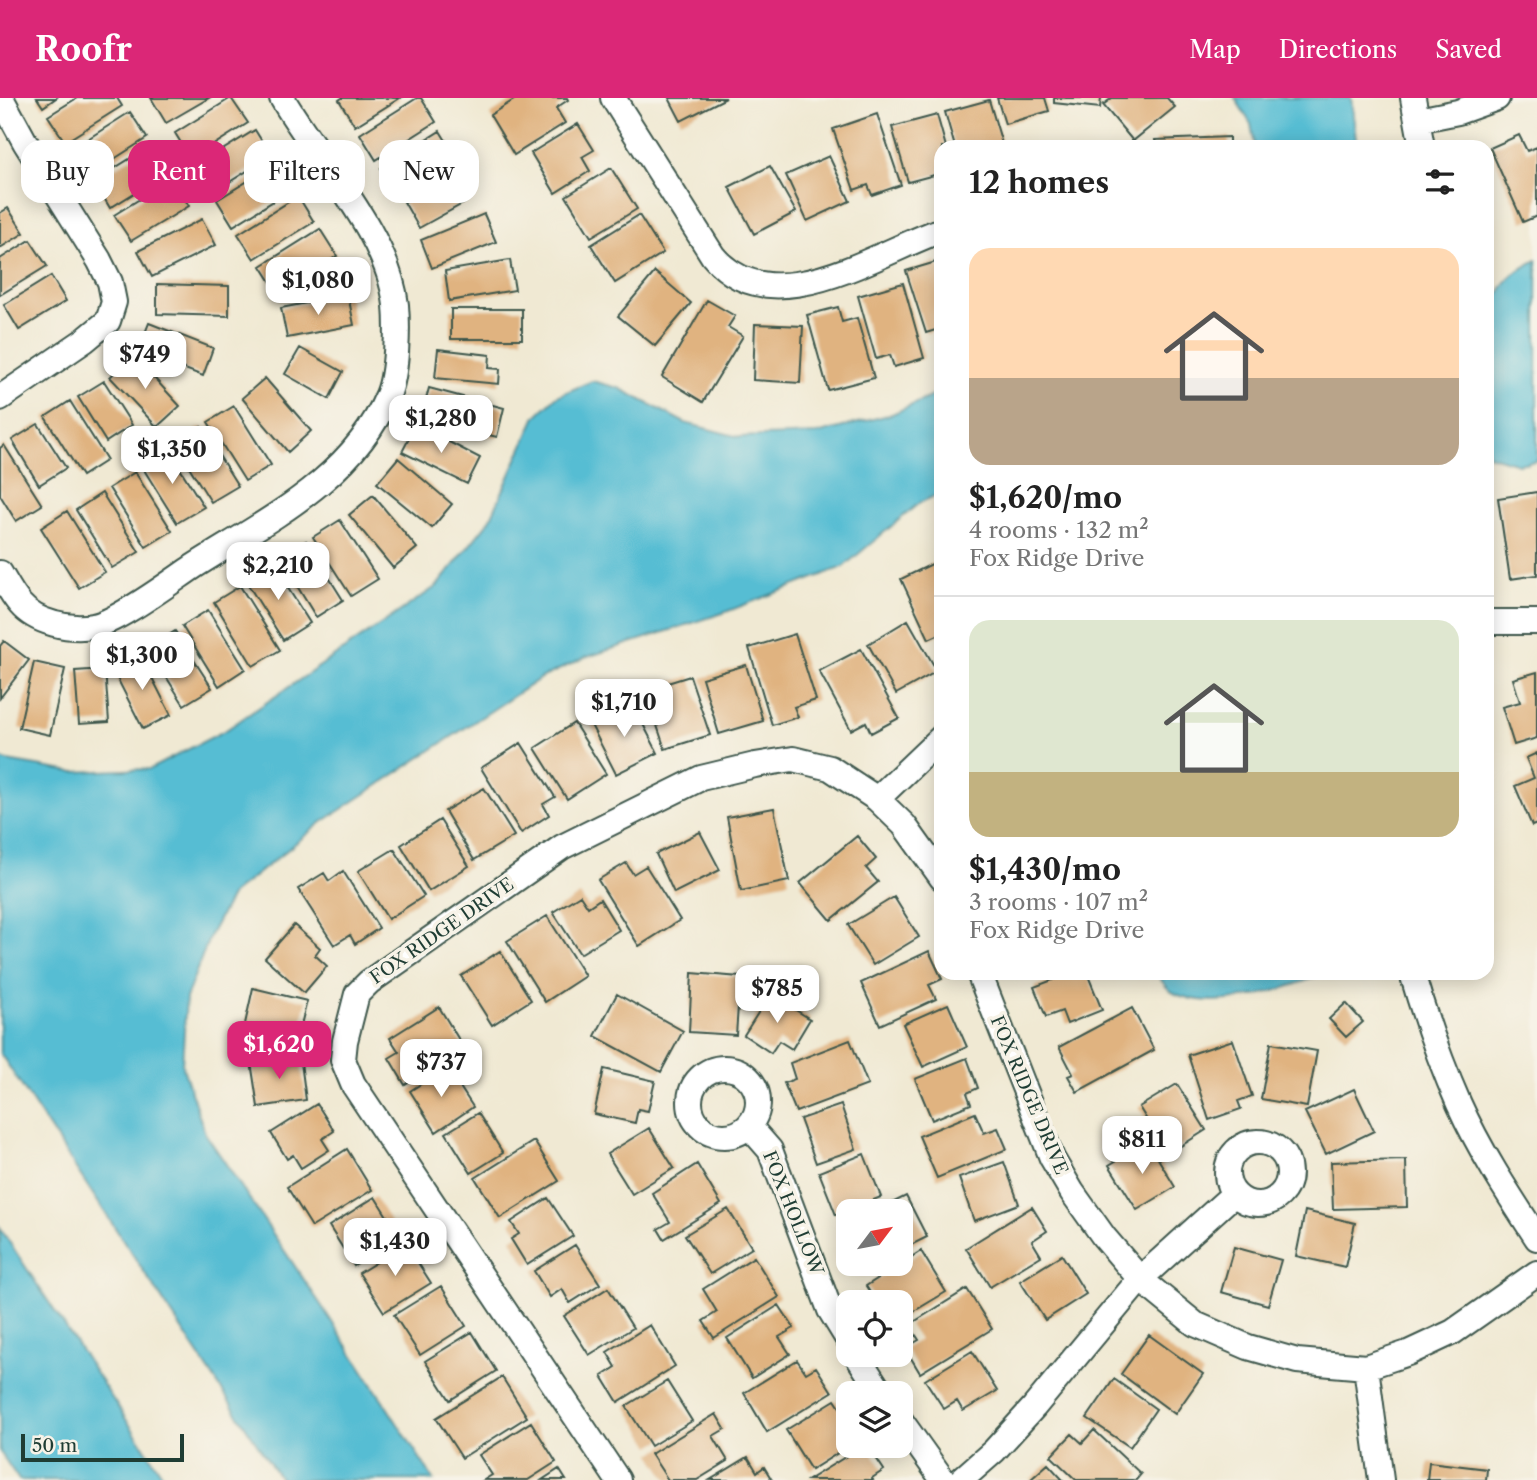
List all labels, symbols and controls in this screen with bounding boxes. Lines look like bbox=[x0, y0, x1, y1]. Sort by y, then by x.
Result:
text: Roofr bbox=[35, 29, 132, 70]
text: Map bbox=[1189, 35, 1241, 64]
text: Directions bbox=[1279, 35, 1397, 64]
text: Saved bbox=[1435, 35, 1502, 64]
chip: Buy bbox=[21, 140, 114, 203]
chip: Rent bbox=[128, 140, 230, 203]
chip: Filters bbox=[244, 140, 365, 203]
chip: New bbox=[379, 140, 479, 203]
icon: filters bbox=[1421, 163, 1459, 201]
text: 12 homes bbox=[969, 164, 1109, 201]
pin: $1,080 bbox=[261, 258, 375, 317]
text: $1,080 bbox=[282, 266, 354, 294]
icon: home bbox=[1151, 293, 1277, 419]
pin: $749 bbox=[104, 331, 186, 391]
text: $749 bbox=[119, 340, 171, 368]
pin: $1,280 bbox=[384, 396, 498, 455]
text: $1,280 bbox=[405, 404, 477, 432]
pin: $1,350 bbox=[115, 426, 229, 486]
text: $1,350 bbox=[137, 435, 207, 463]
text: $1,620/mo bbox=[969, 479, 1122, 516]
text: 4 rooms · 132 m² bbox=[969, 516, 1149, 544]
pin: $2,210 bbox=[221, 542, 335, 602]
text: Fox Ridge Drive bbox=[969, 544, 1144, 572]
text: $2,210 bbox=[242, 551, 314, 579]
pin: $1,300 bbox=[85, 632, 199, 692]
text: $1,300 bbox=[106, 641, 178, 669]
icon: home bbox=[1151, 665, 1277, 791]
pin: $1,710 bbox=[567, 680, 681, 739]
text: $1,710 bbox=[591, 688, 657, 716]
text: $1,430/mo bbox=[969, 851, 1121, 888]
street label: FOX RIDGE DRIVE bbox=[366, 873, 518, 989]
text: 3 rooms · 107 m² bbox=[969, 888, 1148, 916]
text: Fox Ridge Drive bbox=[969, 916, 1144, 944]
pin: $785 bbox=[736, 965, 818, 1025]
text: $785 bbox=[751, 974, 803, 1002]
street label: FOX RIDGE DRIVE bbox=[986, 1012, 1072, 1178]
pin: $1,620 bbox=[222, 1021, 336, 1081]
text: $1,620 bbox=[243, 1030, 315, 1058]
pin: $737 bbox=[400, 1040, 482, 1099]
text: $737 bbox=[416, 1048, 466, 1076]
pin: $811 bbox=[1101, 1116, 1183, 1176]
text: $811 bbox=[1118, 1125, 1166, 1153]
street label: FOX HOLLOW bbox=[758, 1148, 828, 1280]
north arrow bbox=[836, 1199, 914, 1276]
map controls bbox=[836, 1199, 913, 1458]
pin: $1,430 bbox=[338, 1218, 452, 1278]
text: $1,430 bbox=[360, 1227, 430, 1255]
button: locate bbox=[836, 1290, 913, 1367]
button: layers bbox=[836, 1381, 913, 1458]
scale bar bbox=[21, 1431, 184, 1463]
text: 50 m bbox=[32, 1434, 77, 1457]

